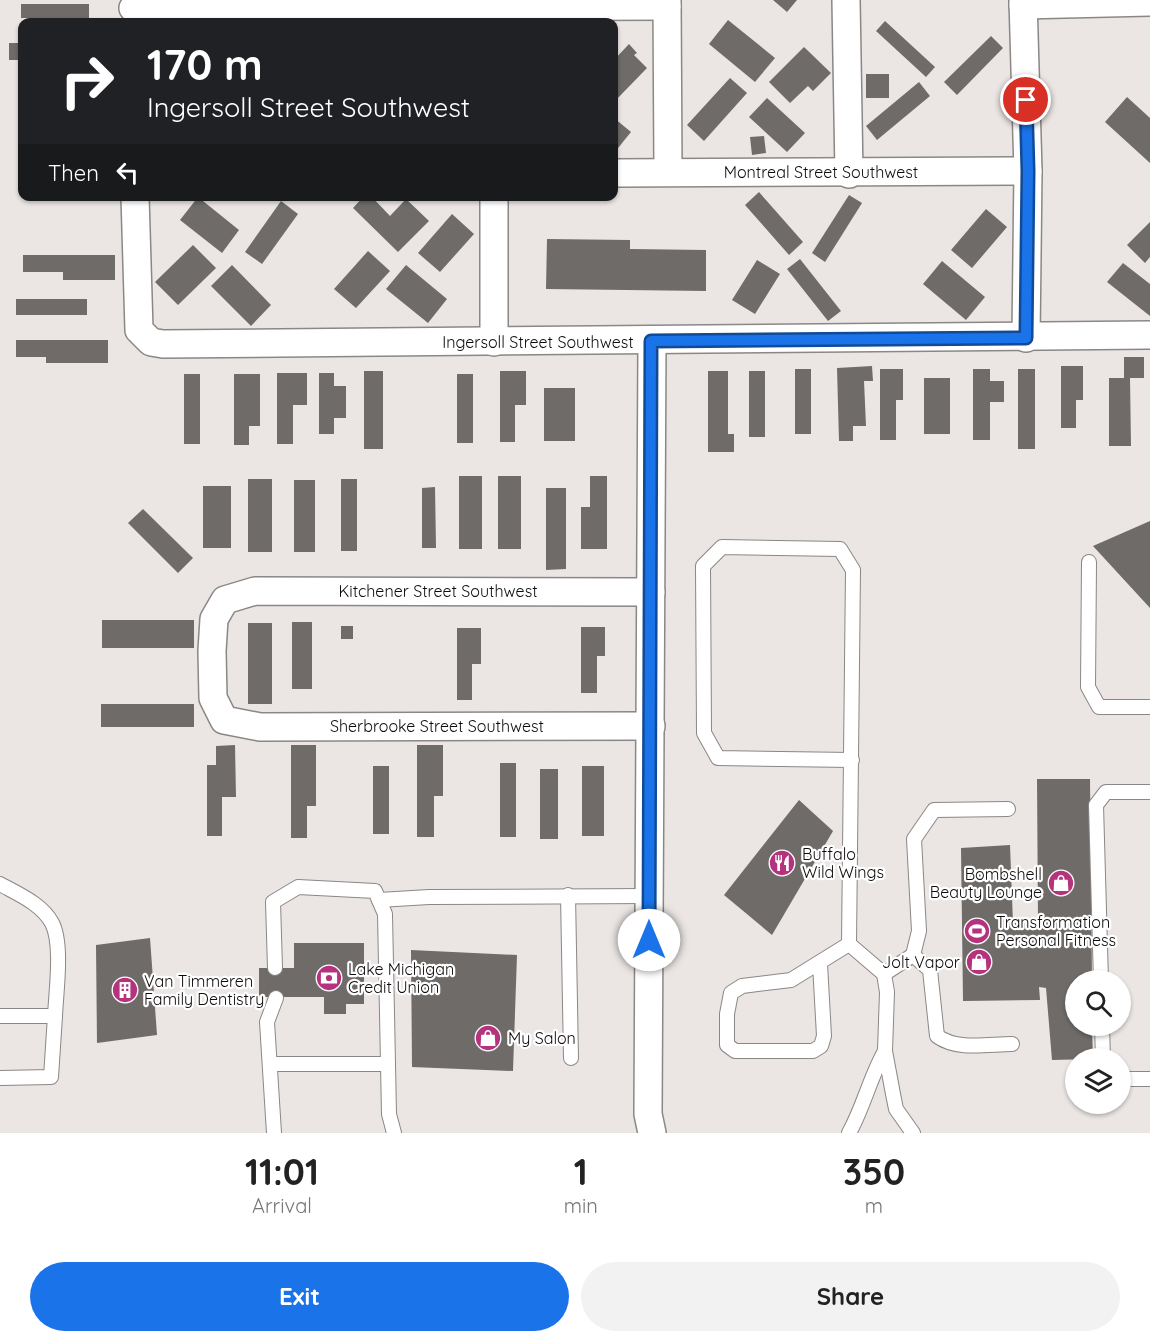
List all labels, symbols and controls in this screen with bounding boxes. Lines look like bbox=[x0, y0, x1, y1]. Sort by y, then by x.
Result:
text: 170 m bbox=[147, 38, 263, 91]
icon: right bbox=[48, 42, 126, 120]
pin bbox=[1000, 74, 1051, 125]
icon: arrive bbox=[1009, 83, 1042, 116]
text: Ingersoll Street Southwest bbox=[147, 90, 470, 124]
icon: left bbox=[111, 156, 144, 189]
text: Then bbox=[48, 159, 99, 187]
street label: Montreal Street Southwest bbox=[724, 162, 918, 182]
street label: Ingersoll Street Southwest bbox=[442, 332, 634, 352]
street label: Kitchener Street Southwest bbox=[338, 581, 538, 601]
street label: Sherbrooke Street Southwest bbox=[330, 716, 544, 736]
place label: Buffalo Wild Wings bbox=[802, 844, 884, 882]
restaurant icon: Buffalo Wild Wings bbox=[767, 848, 797, 878]
place label: Bombshell Beauty Lounge bbox=[930, 864, 1042, 902]
shop icon: Bombshell Beauty Lounge bbox=[1046, 868, 1076, 898]
position arrow bbox=[617, 908, 681, 972]
place label: Transformation Personal Fitness bbox=[996, 912, 1116, 950]
sports icon: Transformation Personal Fitness bbox=[962, 916, 992, 946]
shop icon: Jolt Vapor bbox=[964, 947, 994, 977]
place label: Jolt Vapor bbox=[882, 952, 960, 972]
place label: Lake Michigan Credit Union bbox=[348, 959, 454, 997]
bank icon: Lake Michigan Credit Union bbox=[314, 963, 344, 993]
map controls bbox=[1065, 970, 1131, 1114]
button: search bbox=[1065, 970, 1131, 1036]
place label: Van Timmeren Family Dentistry bbox=[144, 971, 264, 1009]
building icon: Van Timmeren Family Dentistry bbox=[110, 975, 140, 1005]
shop icon: My Salon bbox=[473, 1023, 503, 1053]
place label: My Salon bbox=[508, 1028, 576, 1048]
button: layers bbox=[1065, 1048, 1131, 1114]
text: 11:01 bbox=[245, 1149, 319, 1194]
text: 1 bbox=[574, 1149, 588, 1194]
text: 350 bbox=[843, 1149, 905, 1194]
text: Arrival bbox=[252, 1193, 312, 1218]
text: min bbox=[564, 1193, 598, 1218]
text: m bbox=[865, 1193, 883, 1218]
button: Exit bbox=[30, 1262, 569, 1331]
button: Share bbox=[581, 1262, 1120, 1331]

